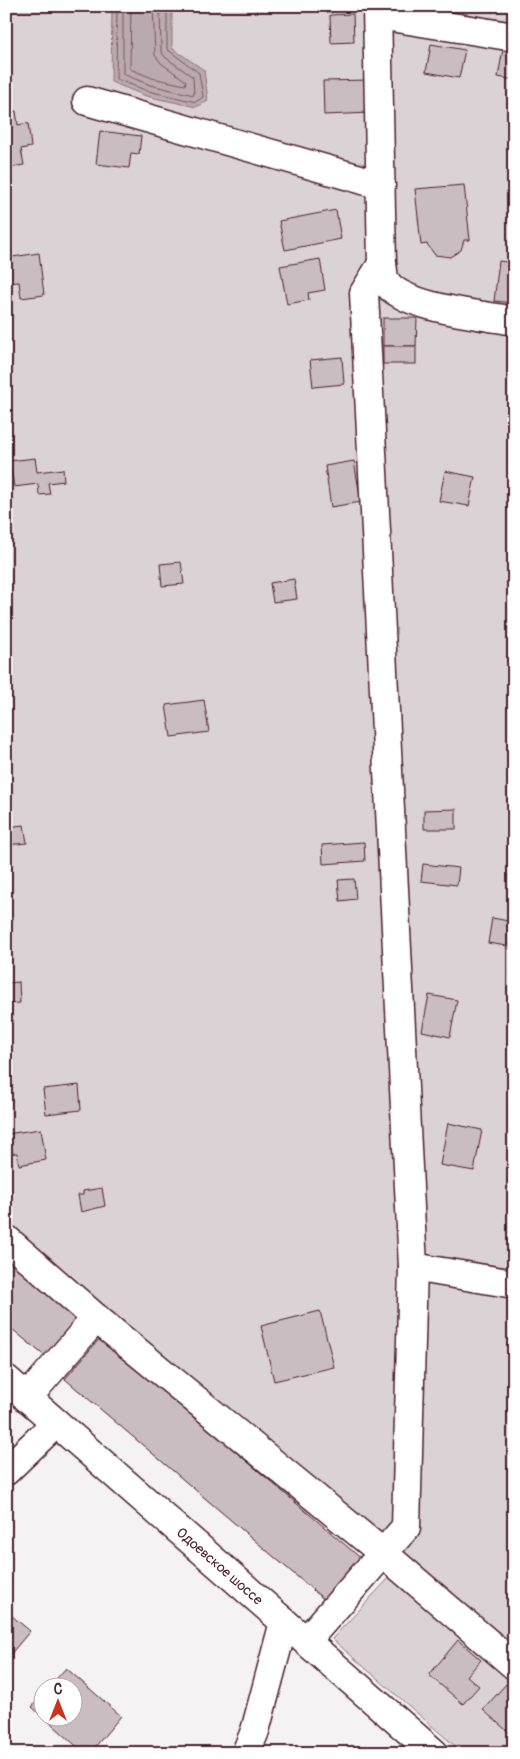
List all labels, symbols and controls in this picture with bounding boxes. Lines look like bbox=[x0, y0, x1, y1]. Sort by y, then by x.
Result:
street label: Одоевское шоссе bbox=[173, 1524, 267, 1608]
north arrow bbox=[32, 1676, 82, 1726]
text: С bbox=[54, 1681, 63, 1698]

